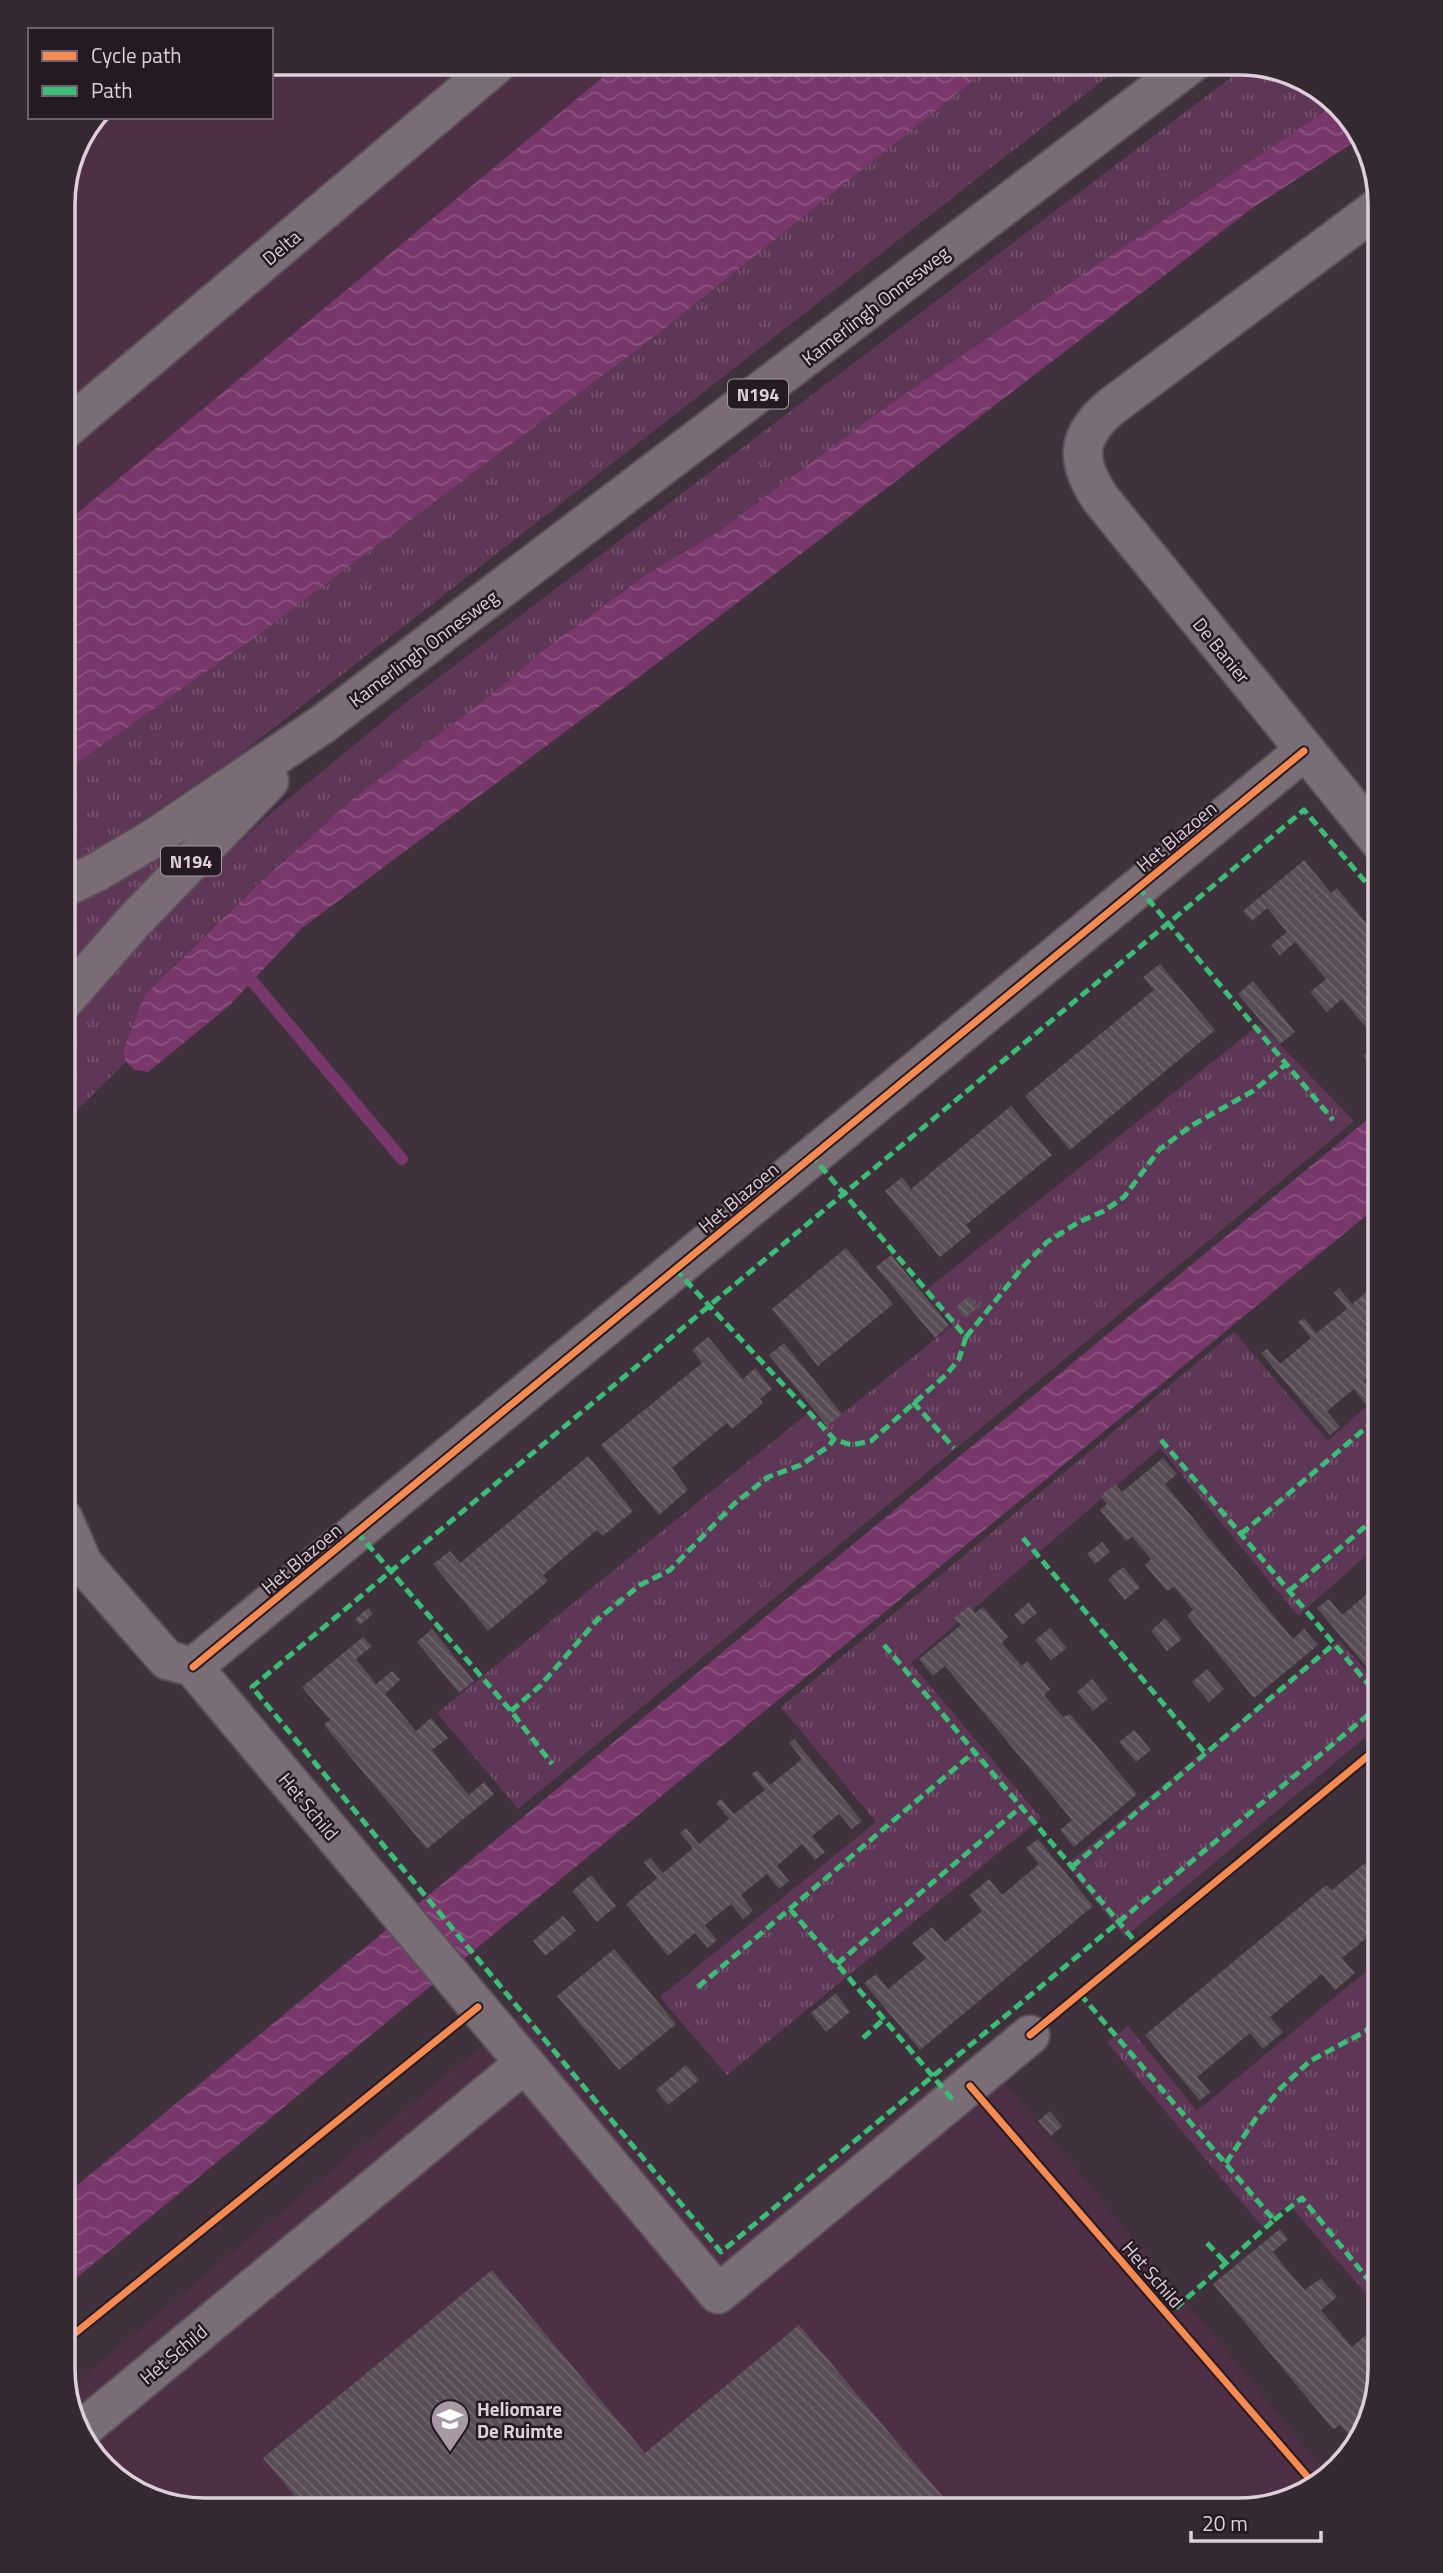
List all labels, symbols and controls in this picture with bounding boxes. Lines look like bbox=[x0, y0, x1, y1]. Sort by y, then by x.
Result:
legend bbox=[28, 28, 273, 119]
text: Cycle path bbox=[91, 39, 182, 71]
text: Path bbox=[91, 74, 133, 106]
street label: Delta bbox=[255, 222, 307, 272]
street label: Kamerlingh Onnesweg bbox=[795, 238, 955, 372]
road number: N194 bbox=[728, 380, 788, 408]
street label: Kamerlingh Onnesweg bbox=[342, 582, 504, 714]
street label: De Banier bbox=[1186, 611, 1258, 690]
street label: Het Blazoen bbox=[1129, 794, 1223, 878]
road number: N194 bbox=[161, 846, 221, 876]
street label: Het Blazoen bbox=[691, 1155, 785, 1239]
street label: Het Blazoen bbox=[254, 1516, 348, 1600]
street label: Het Schild bbox=[272, 1766, 346, 1846]
street label: Het Schild bbox=[1116, 2234, 1190, 2314]
street label: Het Schild bbox=[133, 2317, 213, 2391]
place label: Heliomare De Ruimte bbox=[477, 2394, 563, 2445]
school or university icon: Heliomare De Ruimte bbox=[429, 2398, 471, 2453]
scale bar bbox=[1191, 2500, 1320, 2544]
text: 20 m bbox=[1202, 2507, 1248, 2539]

